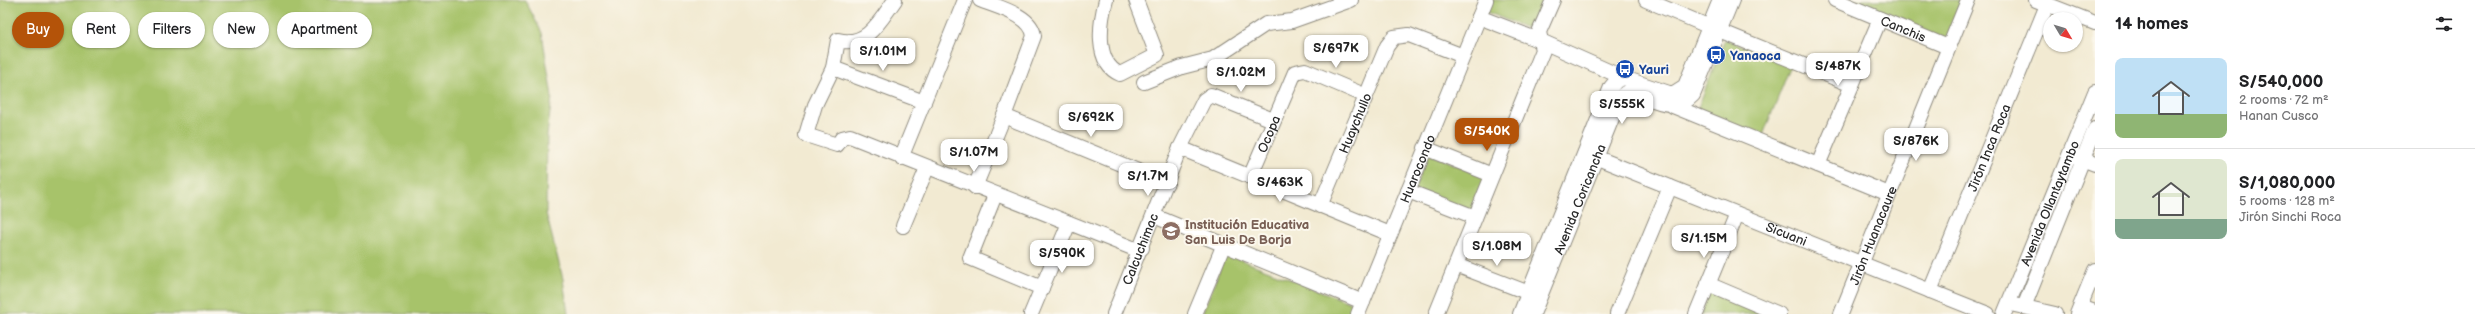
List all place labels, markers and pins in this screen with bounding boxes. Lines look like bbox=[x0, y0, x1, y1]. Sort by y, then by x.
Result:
pin: S/697K bbox=[1303, 35, 1369, 69]
pin: S/1.01M bbox=[846, 38, 920, 72]
bus stop icon: Yanaoca bbox=[1705, 44, 1727, 66]
place label: Yanaoca bbox=[1730, 48, 1781, 64]
pin: S/487K bbox=[1805, 53, 1871, 87]
bus stop icon: Yauri bbox=[1614, 58, 1636, 80]
pin: S/1.02M bbox=[1204, 59, 1278, 93]
place label: Yauri bbox=[1639, 62, 1669, 78]
pin: S/555K bbox=[1589, 91, 1655, 125]
pin: S/692K bbox=[1058, 104, 1124, 138]
pin: S/540K bbox=[1454, 118, 1520, 152]
pin: S/876K bbox=[1883, 128, 1949, 162]
pin: S/1.07M bbox=[937, 139, 1011, 173]
pin: S/1.7M bbox=[1115, 163, 1181, 197]
pin: S/463K bbox=[1247, 169, 1313, 203]
place label: Institución Educativa San Luis De Borja bbox=[1185, 217, 1309, 248]
school or university icon: Institución Educativa San Luis De Borja bbox=[1160, 220, 1182, 242]
pin: S/1.15M bbox=[1667, 225, 1741, 259]
pin: S/1.08M bbox=[1460, 233, 1534, 267]
pin: S/590K bbox=[1029, 240, 1095, 274]

